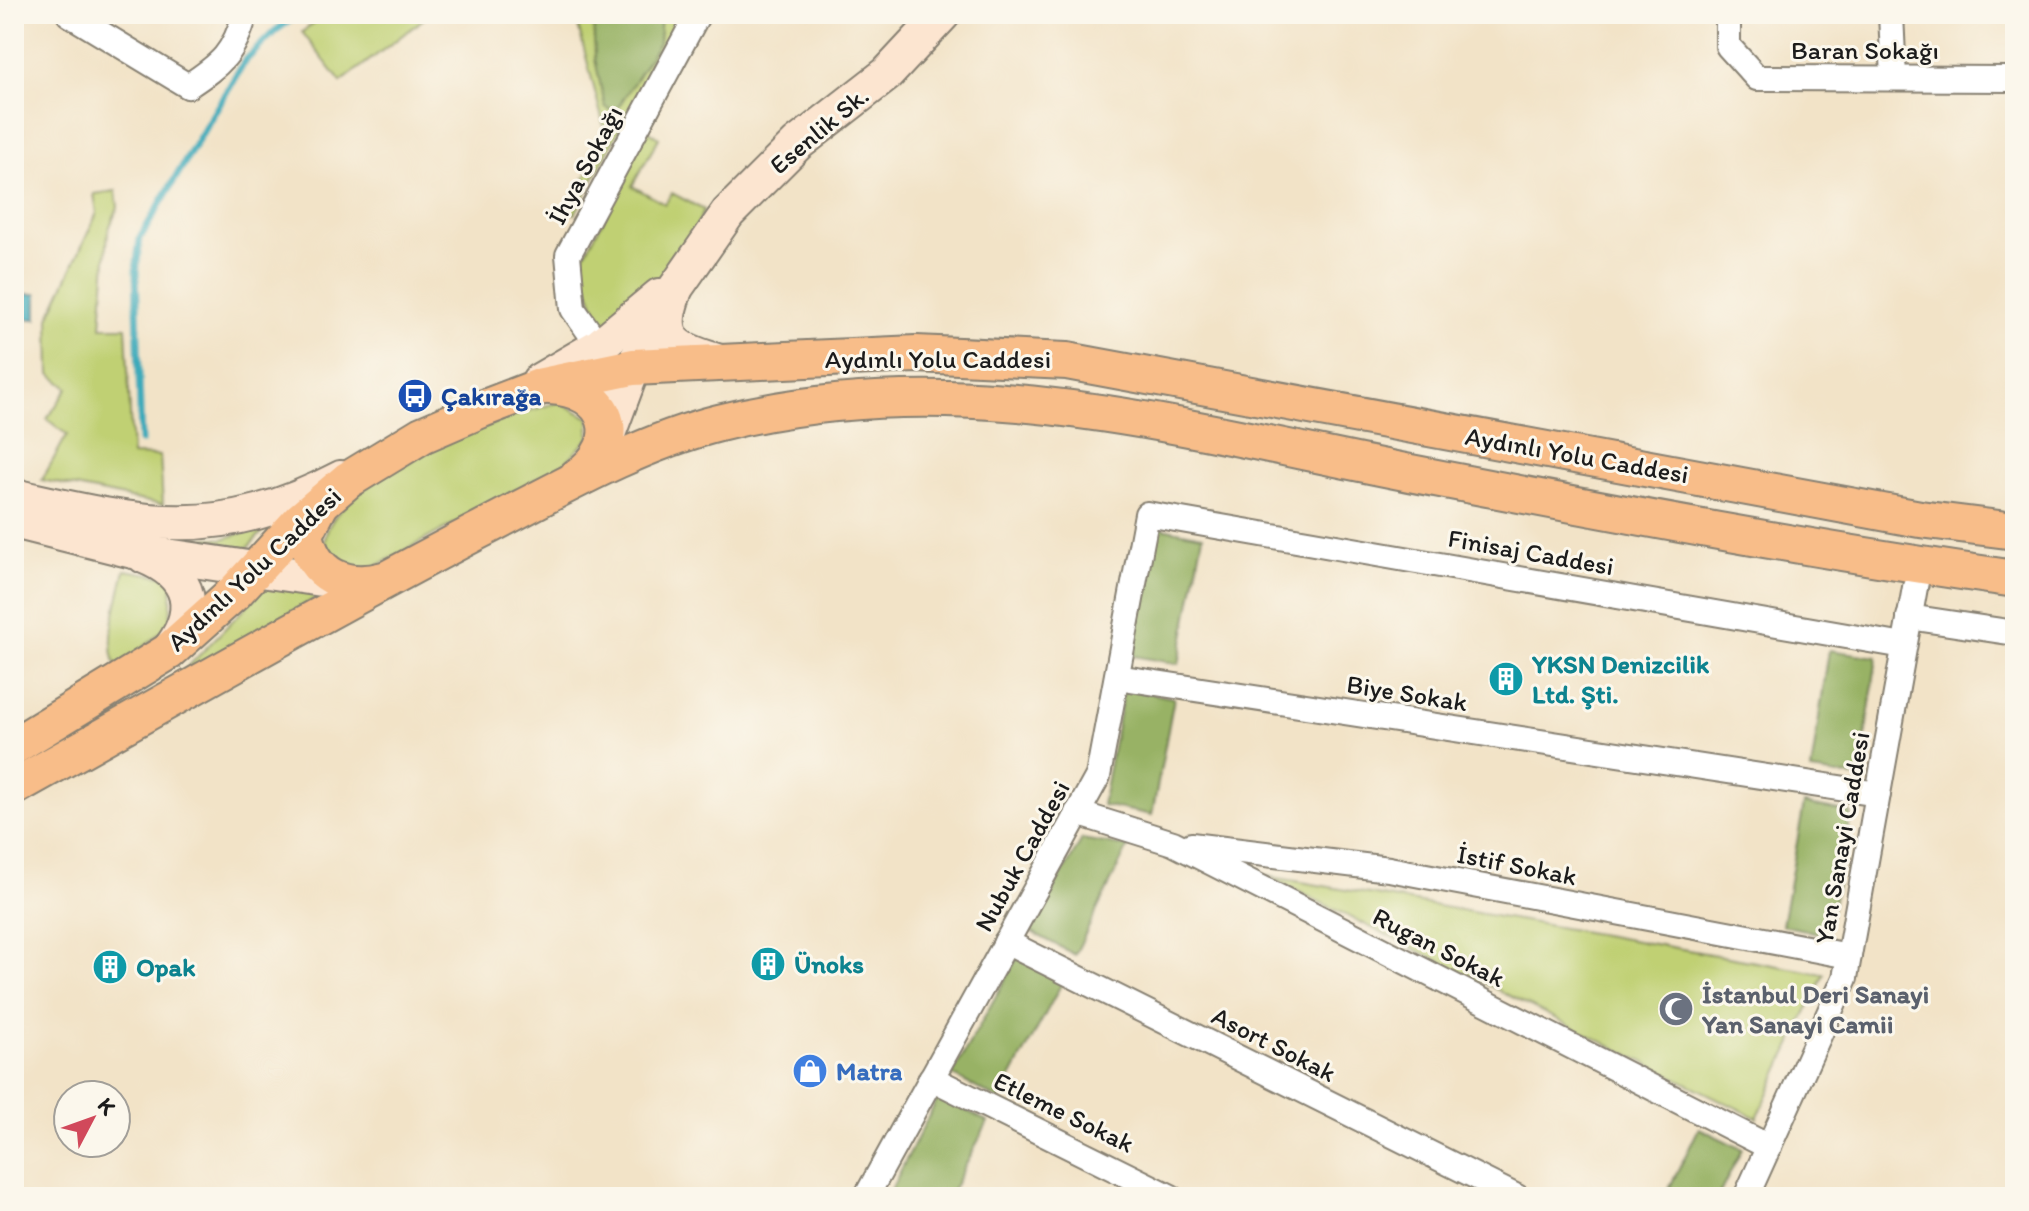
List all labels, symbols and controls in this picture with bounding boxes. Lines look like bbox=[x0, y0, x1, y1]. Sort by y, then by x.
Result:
street label: Baran Sokağı bbox=[1791, 34, 1939, 66]
street label: Esenlik Sk. bbox=[763, 79, 875, 181]
street label: İhya Sokağı bbox=[540, 100, 630, 230]
street label: Aydınlı Yolu Caddesi bbox=[825, 343, 1051, 375]
bus stop icon: Çakırağa bbox=[396, 377, 434, 415]
place label: Çakırağa bbox=[441, 380, 542, 412]
street label: Aydınlı Yolu Caddesi bbox=[1463, 420, 1691, 490]
street label: Aydınlı Yolu Caddesi bbox=[160, 480, 348, 658]
street label: Finisaj Caddesi bbox=[1446, 522, 1616, 582]
place label: YKSN Denizcilik Ltd. Şti. bbox=[1531, 648, 1710, 710]
building icon: YKSN Denizcilik Ltd. Şti. bbox=[1487, 660, 1525, 698]
street label: Biye Sokak bbox=[1344, 668, 1470, 718]
street label: Yan Sanayi Caddesi bbox=[1808, 729, 1876, 947]
street label: Nubuk Caddesi bbox=[967, 775, 1077, 937]
street label: İstif Sokak bbox=[1454, 838, 1580, 892]
street label: Rugan Sokak bbox=[1368, 900, 1511, 994]
building icon: Ünoks bbox=[749, 945, 787, 983]
building icon: Opak bbox=[91, 948, 129, 986]
place label: Ünoks bbox=[794, 948, 864, 980]
place label: Opak bbox=[136, 951, 196, 983]
place label: İstanbul Deri Sanayi Yan Sanayi Camii bbox=[1701, 978, 1929, 1040]
mosque icon: İstanbul Deri Sanayi Yan Sanayi Camii bbox=[1657, 990, 1695, 1028]
street label: Asort Sokak bbox=[1207, 999, 1341, 1089]
shop icon: Matra bbox=[791, 1052, 829, 1090]
place label: Matra bbox=[836, 1055, 902, 1087]
street label: Etleme Sokak bbox=[989, 1064, 1139, 1160]
north arrow bbox=[52, 1079, 132, 1159]
text: K bbox=[92, 1092, 122, 1121]

